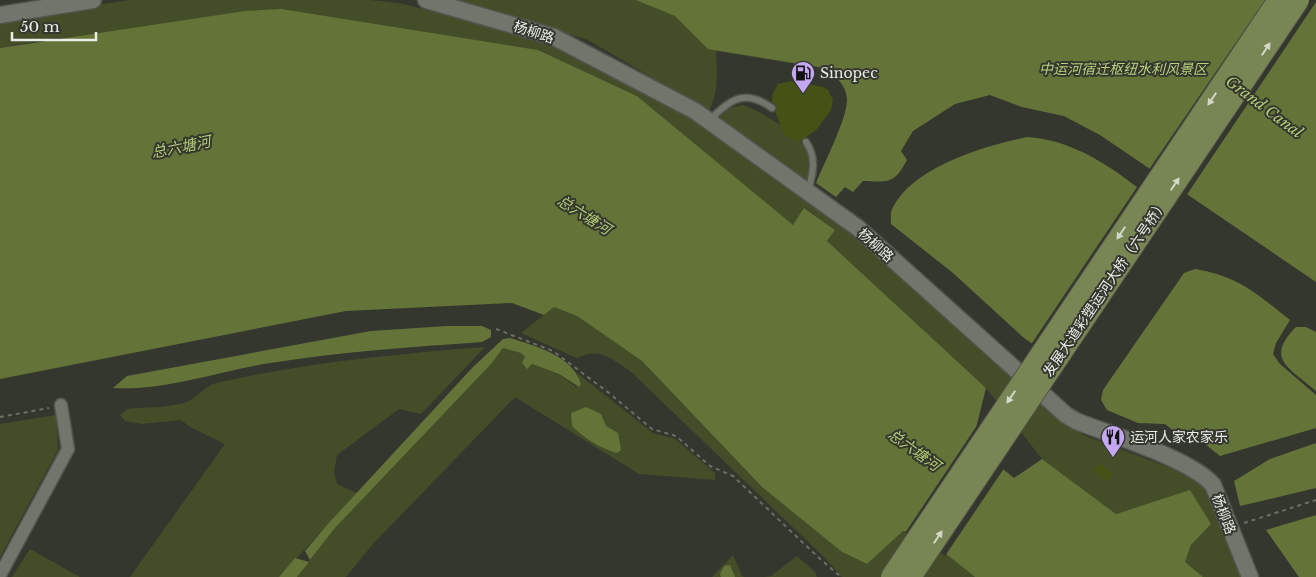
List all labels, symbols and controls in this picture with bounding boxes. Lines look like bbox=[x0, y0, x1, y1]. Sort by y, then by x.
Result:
scale bar bbox=[12, 10, 96, 42]
text: 50 m bbox=[20, 17, 60, 36]
street label: 杨柳路 bbox=[511, 17, 557, 47]
one-way arrow bbox=[1261, 43, 1271, 56]
fuel station icon: Sinopec bbox=[790, 60, 816, 94]
park label: 中运河宿迁枢纽水利风景区 bbox=[1039, 60, 1209, 78]
place label: Sinopec bbox=[820, 64, 878, 82]
water label: Grand Canal bbox=[1222, 71, 1307, 142]
one-way arrow bbox=[1207, 92, 1217, 105]
water label: 总六塘河 bbox=[150, 131, 215, 162]
one-way arrow bbox=[1170, 177, 1180, 191]
water label: 总六塘河 bbox=[554, 191, 617, 240]
street label: 发展大道彩塑运河大桥（六号桥） bbox=[1039, 196, 1171, 380]
street label: 杨柳路 bbox=[854, 224, 898, 266]
one-way arrow bbox=[1116, 227, 1126, 240]
one-way arrow bbox=[1006, 391, 1016, 404]
water label: 总六塘河 bbox=[884, 424, 947, 477]
restaurant icon: 运河人家农家乐 bbox=[1100, 424, 1126, 458]
place label: 运河人家农家乐 bbox=[1130, 428, 1228, 446]
street label: 杨柳路 bbox=[1208, 491, 1240, 537]
one-way arrow bbox=[933, 530, 943, 543]

